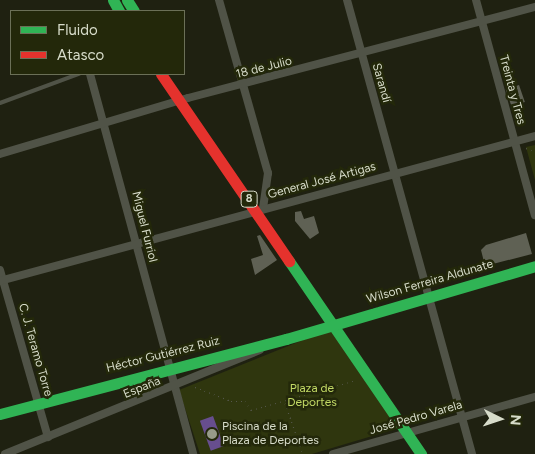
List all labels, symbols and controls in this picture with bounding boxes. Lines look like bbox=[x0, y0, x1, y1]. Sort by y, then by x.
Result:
legend bbox=[10, 10, 185, 75]
text: Fluido bbox=[57, 21, 98, 39]
text: Atasco bbox=[57, 46, 104, 64]
street label: 18 de Julio bbox=[235, 54, 293, 82]
street label: Treinta y Tres bbox=[496, 54, 528, 126]
street label: Sarandí bbox=[369, 62, 393, 104]
street label: General José Artigas bbox=[266, 160, 378, 202]
street label: Miguel Furriol bbox=[128, 190, 160, 264]
road number: 8 bbox=[240, 190, 258, 208]
street label: Wilson Ferreira Aldunate bbox=[365, 257, 495, 307]
street label: C. J. Teramo Torre bbox=[15, 302, 55, 398]
street label: Héctor Gutiérrez Ruiz bbox=[105, 334, 221, 376]
street label: España bbox=[121, 374, 163, 402]
park label: Plaza de Deportes bbox=[287, 382, 337, 410]
north arrow bbox=[475, 394, 525, 444]
street label: José Pedro Varela bbox=[368, 398, 464, 438]
text: N bbox=[507, 414, 524, 426]
place label: Piscina de la Plaza de Deportes bbox=[222, 420, 319, 448]
marker: Piscina de la Plaza de Deportes bbox=[206, 428, 218, 440]

